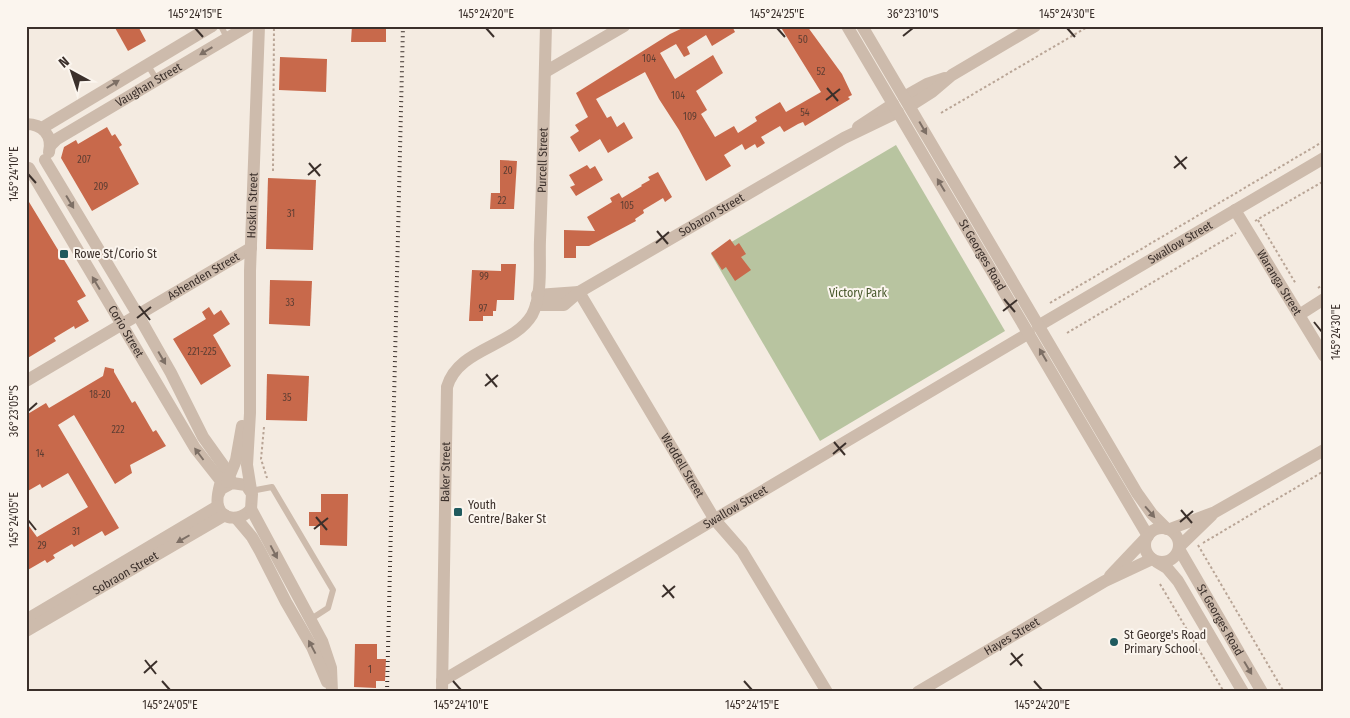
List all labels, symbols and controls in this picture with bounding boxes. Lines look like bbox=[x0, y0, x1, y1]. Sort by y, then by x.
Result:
text: 145°24'15"E bbox=[168, 7, 222, 21]
text: 145°24'20"E bbox=[458, 7, 514, 21]
text: 145°24'25"E bbox=[750, 7, 805, 21]
text: 36°23'10"S bbox=[887, 7, 939, 21]
text: 145°24'30"E bbox=[1039, 7, 1095, 21]
house number: 50 bbox=[798, 34, 808, 46]
one-way arrow bbox=[199, 47, 214, 55]
north arrow bbox=[48, 48, 98, 98]
text: N bbox=[55, 53, 73, 72]
house number: 104 bbox=[642, 53, 656, 65]
street label: Vaughan Street bbox=[113, 60, 184, 110]
house number: 52 bbox=[817, 66, 826, 78]
one-way arrow bbox=[106, 79, 119, 88]
house number: 104 bbox=[671, 90, 685, 102]
house number: 54 bbox=[800, 107, 810, 119]
house number: 109 bbox=[683, 111, 697, 123]
one-way arrow bbox=[918, 122, 927, 135]
street label: Purcell Street bbox=[535, 127, 551, 193]
text: 145°24'10"E bbox=[7, 146, 21, 202]
house number: 207 bbox=[77, 154, 91, 166]
house number: 20 bbox=[503, 165, 513, 177]
street label: Hoskin Street bbox=[244, 172, 261, 239]
one-way arrow bbox=[937, 179, 946, 192]
house number: 209 bbox=[94, 181, 108, 193]
street label: Sobaron Street bbox=[676, 191, 747, 240]
one-way arrow bbox=[65, 195, 74, 209]
house number: 22 bbox=[498, 195, 507, 207]
house number: 105 bbox=[620, 200, 634, 212]
house number: 31 bbox=[287, 208, 295, 220]
street label: St Georges Road bbox=[956, 217, 1009, 293]
street label: Swallow Street bbox=[1146, 218, 1215, 267]
place label: Rowe St/Corio St bbox=[74, 247, 157, 261]
street label: Waranga Street bbox=[1254, 247, 1305, 318]
marker: Rowe St/Corio St bbox=[58, 248, 70, 260]
street label: Ashenden Street bbox=[165, 249, 242, 303]
house number: 99 bbox=[479, 271, 489, 283]
one-way arrow bbox=[91, 277, 100, 290]
park label: Victory Park bbox=[829, 286, 887, 300]
house number: 33 bbox=[285, 297, 295, 309]
street label: Corio Street bbox=[105, 303, 147, 360]
house number: 97 bbox=[479, 303, 487, 315]
text: 145°24'30"E bbox=[1329, 304, 1343, 360]
house number: 221-225 bbox=[188, 346, 217, 358]
one-way arrow bbox=[1038, 348, 1047, 361]
one-way arrow bbox=[158, 351, 167, 364]
text: 36°23'05"S bbox=[7, 385, 21, 437]
house number: 18-20 bbox=[89, 389, 111, 401]
house number: 35 bbox=[282, 392, 292, 404]
house number: 222 bbox=[111, 424, 125, 436]
street label: Weddell Street bbox=[658, 431, 707, 500]
street label: Baker Street bbox=[438, 442, 453, 502]
house number: 14 bbox=[36, 448, 45, 460]
one-way arrow bbox=[194, 448, 205, 461]
street label: Swallow Street bbox=[701, 483, 770, 532]
text: 145°24'05"E bbox=[7, 492, 21, 548]
place label: Youth Centre/Baker St bbox=[468, 498, 546, 526]
one-way arrow bbox=[1145, 505, 1156, 518]
marker: Youth Centre/Baker St bbox=[452, 506, 464, 518]
house number: 31 bbox=[72, 526, 80, 538]
one-way arrow bbox=[175, 535, 190, 543]
house number: 29 bbox=[37, 540, 47, 552]
one-way arrow bbox=[270, 545, 278, 559]
street label: Sobraon Street bbox=[90, 549, 161, 598]
street label: St Georges Road bbox=[1194, 582, 1246, 658]
street label: Hayes Street bbox=[982, 615, 1042, 658]
place label: St George's Road Primary School bbox=[1124, 628, 1206, 656]
marker: St George's Road Primary School bbox=[1108, 636, 1120, 648]
one-way arrow bbox=[307, 640, 316, 653]
one-way arrow bbox=[1244, 662, 1253, 675]
house number: 1 bbox=[368, 664, 372, 676]
text: 145°24'05"E bbox=[142, 698, 198, 712]
text: 145°24'10"E bbox=[433, 698, 489, 712]
text: 145°24'15"E bbox=[725, 698, 779, 712]
text: 145°24'20"E bbox=[1014, 698, 1070, 712]

